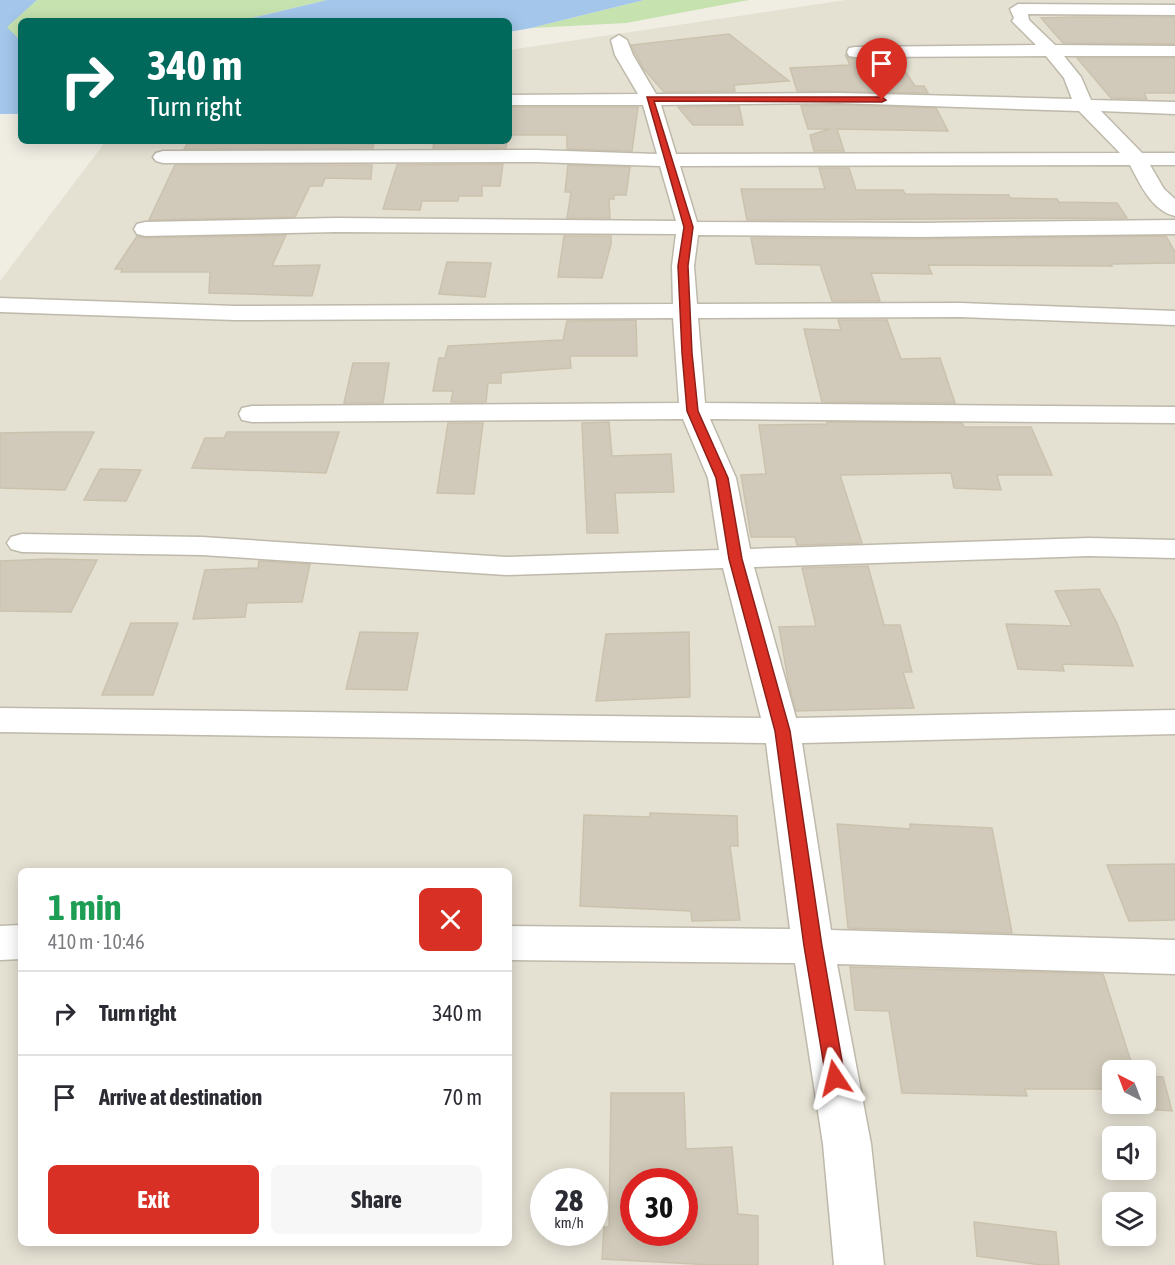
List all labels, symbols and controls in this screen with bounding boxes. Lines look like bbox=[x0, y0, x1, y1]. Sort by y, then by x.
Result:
pin bbox=[856, 38, 907, 100]
text: 340 m bbox=[147, 41, 242, 89]
icon: right bbox=[48, 42, 126, 120]
icon: arrive bbox=[865, 47, 898, 80]
text: Turn right bbox=[147, 91, 242, 122]
text: 1 min bbox=[48, 886, 122, 928]
button: close bbox=[419, 888, 482, 951]
text: 410 m · 10:46 bbox=[48, 930, 145, 953]
icon: right bbox=[48, 997, 81, 1030]
text: Turn right bbox=[99, 1000, 176, 1026]
text: 340 m bbox=[432, 1000, 482, 1026]
position arrow bbox=[803, 1046, 867, 1110]
north arrow bbox=[1102, 1060, 1156, 1114]
map controls bbox=[1102, 1060, 1156, 1246]
icon: arrive bbox=[48, 1081, 81, 1114]
text: Arrive at destination bbox=[99, 1084, 262, 1110]
text: 70 m bbox=[442, 1084, 482, 1110]
button: sound bbox=[1102, 1126, 1156, 1180]
button: Exit bbox=[48, 1165, 259, 1234]
button: Share bbox=[271, 1165, 482, 1234]
speed limit sign: 30 bbox=[620, 1168, 698, 1246]
text: 28 bbox=[555, 1183, 583, 1217]
button: layers bbox=[1102, 1192, 1156, 1246]
text: km/h bbox=[554, 1214, 584, 1231]

